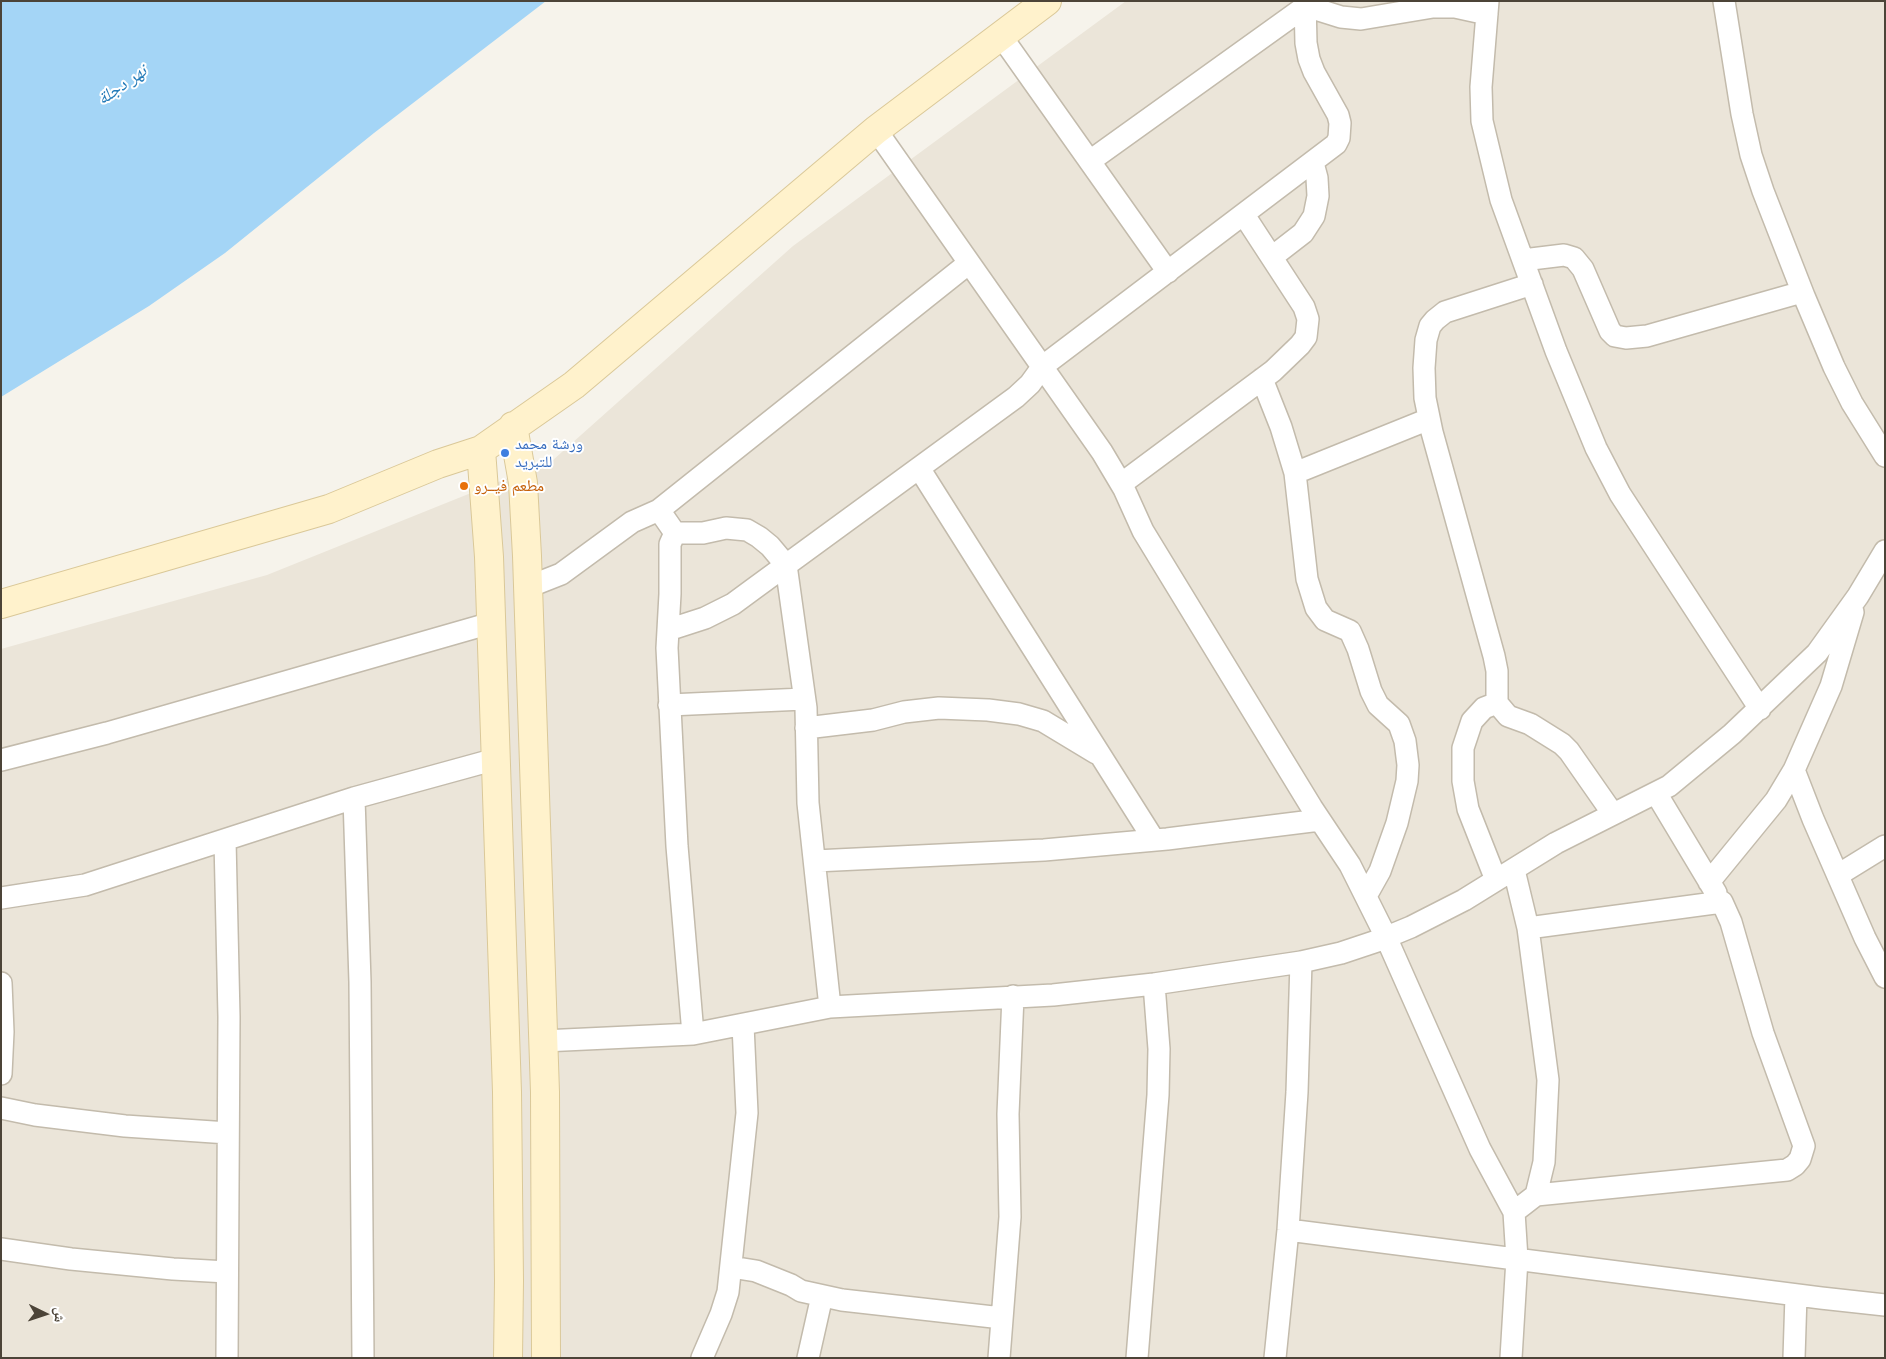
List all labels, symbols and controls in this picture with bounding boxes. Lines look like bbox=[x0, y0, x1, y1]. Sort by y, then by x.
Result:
water label: نهر دجلة bbox=[93, 60, 151, 110]
place label: ورشة محمد للتبريد bbox=[515, 434, 583, 472]
marker: ورشة محمد للتبريد bbox=[499, 447, 511, 459]
place label: مطعم فيــرو bbox=[474, 476, 544, 496]
marker: مطعم فيــرو bbox=[458, 480, 470, 492]
north arrow bbox=[20, 1289, 70, 1339]
text: ش bbox=[51, 1307, 69, 1323]

